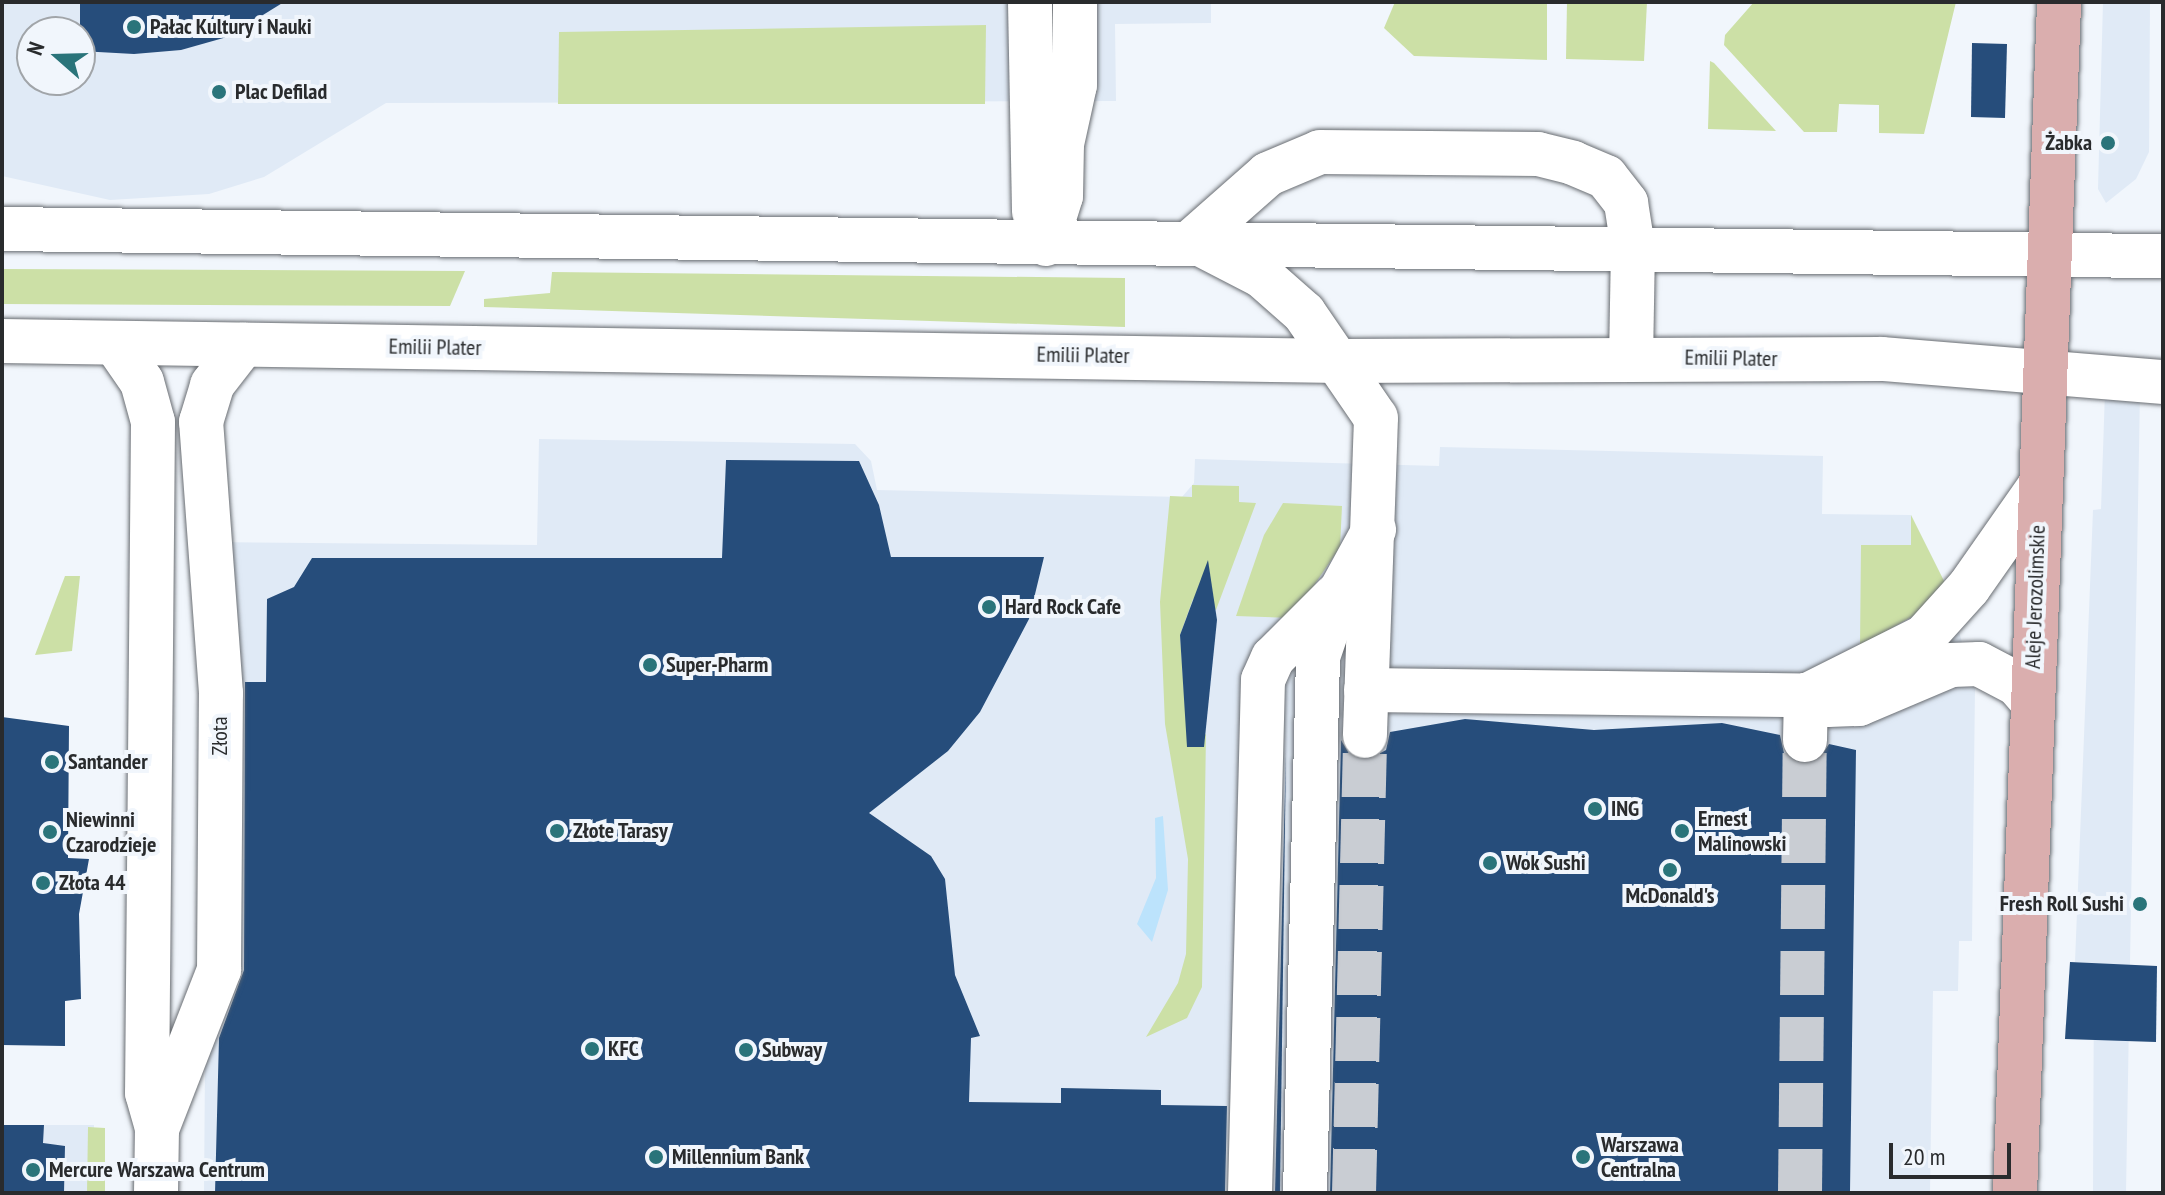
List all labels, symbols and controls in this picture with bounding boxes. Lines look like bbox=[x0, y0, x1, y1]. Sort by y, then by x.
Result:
place label: Pałac Kultury i Nauki bbox=[150, 14, 313, 40]
north arrow bbox=[16, 16, 96, 96]
marker: Pałac Kultury i Nauki bbox=[125, 18, 143, 36]
text: N bbox=[20, 38, 51, 59]
place label: Plac Defilad bbox=[235, 79, 328, 105]
marker: Plac Defilad bbox=[210, 83, 228, 101]
place label: Żabka bbox=[2045, 130, 2092, 156]
marker: Żabka bbox=[2099, 134, 2117, 152]
street label: Emilii Plater bbox=[388, 333, 482, 361]
street label: Emilii Plater bbox=[1036, 341, 1130, 369]
street label: Emilii Plater bbox=[1684, 344, 1778, 372]
street label: Aleje Jerozolimskie bbox=[2019, 525, 2051, 669]
place label: Hard Rock Cafe bbox=[1005, 594, 1122, 620]
marker: Hard Rock Cafe bbox=[980, 598, 998, 616]
place label: Super-Pharm bbox=[666, 652, 768, 678]
marker: Super-Pharm bbox=[641, 656, 659, 674]
street label: Złota bbox=[207, 716, 233, 756]
place label: Santander bbox=[68, 749, 148, 775]
marker: Santander bbox=[43, 753, 61, 771]
place label: ING bbox=[1611, 796, 1639, 822]
marker: ING bbox=[1586, 800, 1604, 818]
place label: Ernest Malinowski bbox=[1698, 805, 1786, 856]
place label: Niewinni Czarodzieje bbox=[66, 806, 156, 858]
place label: Złote Tarasy bbox=[573, 818, 668, 844]
marker: Złote Tarasy bbox=[548, 822, 566, 840]
marker: Ernest Malinowski bbox=[1673, 822, 1691, 840]
marker: Niewinni Czarodzieje bbox=[41, 823, 59, 841]
place label: Wok Sushi bbox=[1506, 850, 1586, 876]
marker: Wok Sushi bbox=[1481, 854, 1499, 872]
marker: McDonald's bbox=[1661, 861, 1679, 879]
place label: Złota 44 bbox=[59, 870, 125, 896]
marker: Złota 44 bbox=[34, 874, 52, 892]
place label: McDonald's bbox=[1625, 883, 1715, 909]
place label: Fresh Roll Sushi bbox=[2000, 891, 2124, 917]
marker: Fresh Roll Sushi bbox=[2131, 895, 2149, 913]
place label: KFC bbox=[608, 1036, 639, 1062]
place label: Subway bbox=[762, 1037, 822, 1063]
marker: KFC bbox=[583, 1040, 601, 1058]
marker: Subway bbox=[737, 1041, 755, 1059]
scale bar bbox=[1893, 1127, 2015, 1177]
place label: Warszawa Centralna bbox=[1601, 1131, 1679, 1182]
text: 20 m bbox=[1903, 1141, 1945, 1172]
place label: Millennium Bank bbox=[672, 1144, 804, 1170]
marker: Warszawa Centralna bbox=[1572, 1146, 1594, 1168]
marker: Millennium Bank bbox=[647, 1148, 665, 1166]
place label: Mercure Warszawa Centrum bbox=[49, 1157, 266, 1183]
marker: Mercure Warszawa Centrum bbox=[24, 1161, 42, 1179]

